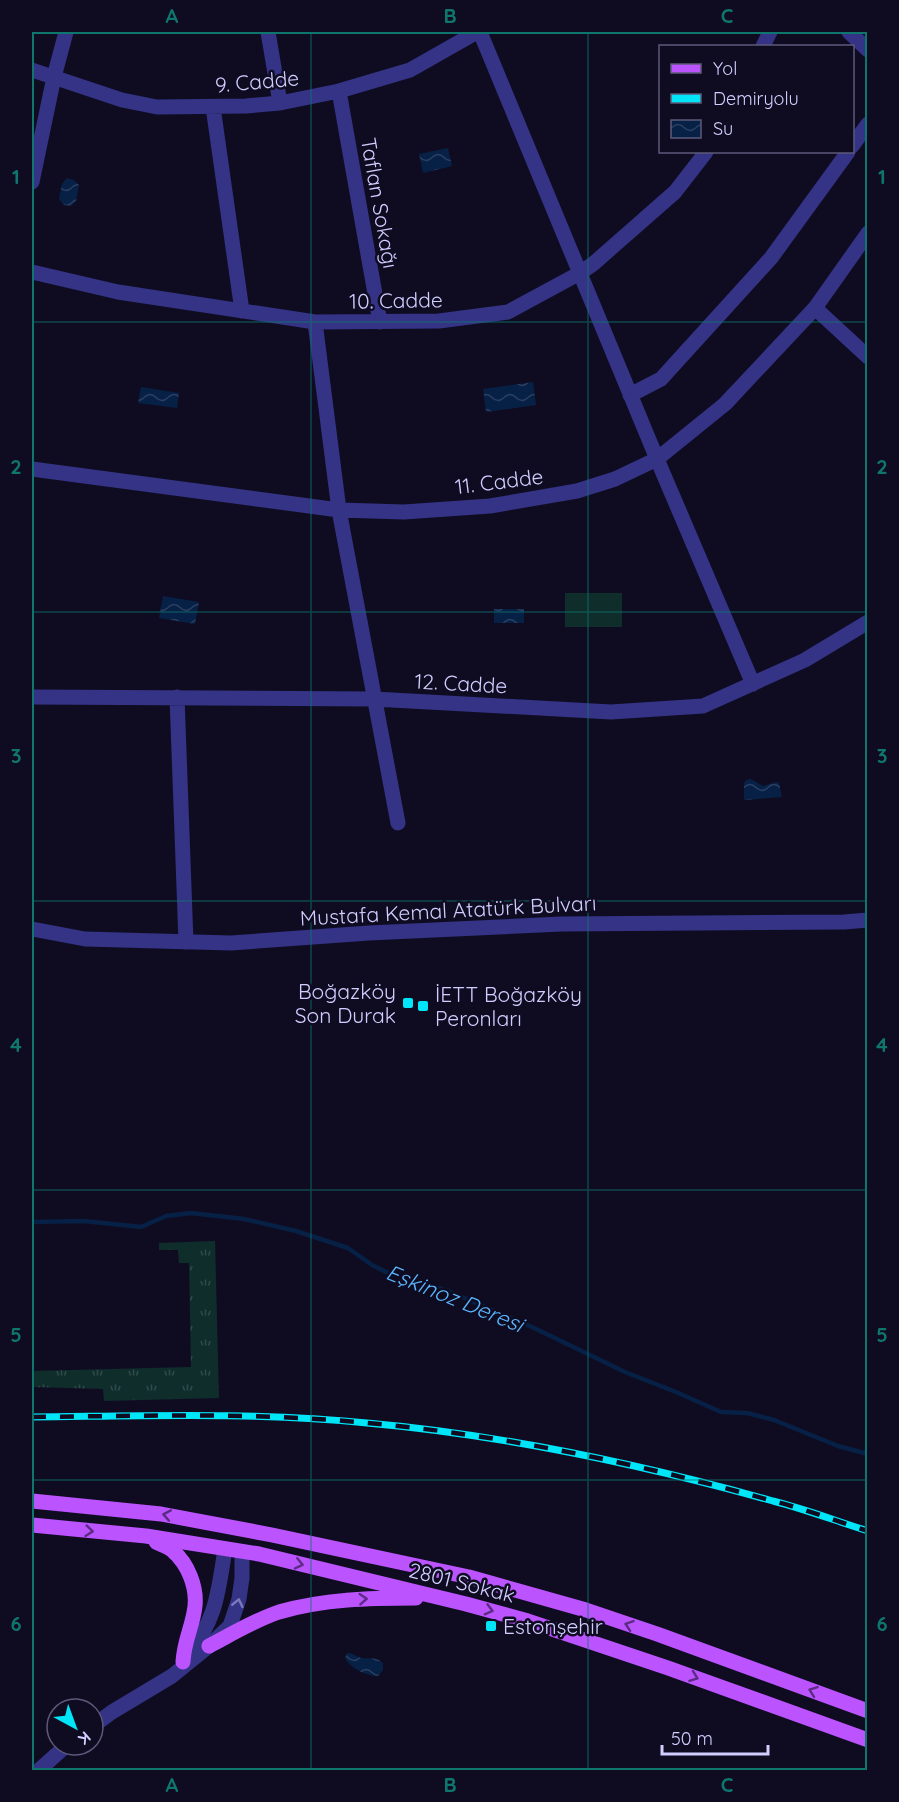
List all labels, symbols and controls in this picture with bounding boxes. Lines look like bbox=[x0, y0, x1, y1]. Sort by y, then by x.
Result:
text: A bbox=[166, 3, 179, 28]
text: B bbox=[443, 3, 457, 28]
text: C bbox=[721, 3, 734, 28]
legend bbox=[659, 45, 854, 153]
text: Yol bbox=[713, 57, 737, 80]
street label: 9. Cadde bbox=[214, 64, 300, 98]
text: Demiryolu bbox=[713, 87, 799, 110]
text: Su bbox=[713, 117, 733, 140]
street label: Taflan Sokağı bbox=[356, 136, 404, 270]
text: 1 bbox=[12, 164, 20, 189]
text: 1 bbox=[878, 164, 886, 189]
street label: 10. Cadde bbox=[349, 286, 443, 314]
text: 2 bbox=[10, 454, 22, 479]
text: 2 bbox=[876, 454, 888, 479]
street label: 11. Cadde bbox=[453, 463, 545, 499]
street label: 12. Cadde bbox=[414, 668, 508, 698]
text: 3 bbox=[11, 743, 21, 768]
text: 3 bbox=[877, 743, 887, 768]
street label: Mustafa Kemal Atatürk Bulvarı bbox=[299, 889, 597, 931]
place label: Boğazköy Son Durak bbox=[295, 978, 396, 1028]
place label: İETT Boğazköy Peronları bbox=[435, 981, 582, 1031]
marker: Boğazköy Son Durak bbox=[401, 996, 415, 1010]
marker: İETT Boğazköy Peronları bbox=[416, 999, 430, 1013]
text: 4 bbox=[10, 1032, 22, 1057]
text: 4 bbox=[876, 1032, 888, 1057]
water label: Eşkinoz Deresi bbox=[382, 1258, 530, 1339]
text: 5 bbox=[10, 1322, 22, 1347]
text: 5 bbox=[876, 1322, 888, 1347]
one-way arrow bbox=[162, 1509, 172, 1522]
one-way arrow bbox=[84, 1524, 93, 1537]
one-way arrow bbox=[294, 1556, 304, 1569]
street label: 2801 Sokak bbox=[406, 1556, 518, 1608]
one-way arrow bbox=[359, 1592, 368, 1605]
one-way arrow bbox=[230, 1599, 243, 1609]
one-way arrow bbox=[483, 1603, 494, 1615]
text: 6 bbox=[10, 1611, 22, 1636]
text: 6 bbox=[876, 1611, 888, 1636]
place label: Estonşehir bbox=[503, 1613, 603, 1639]
marker: Estonşehir bbox=[484, 1619, 498, 1633]
one-way arrow bbox=[624, 1619, 635, 1632]
one-way arrow bbox=[688, 1669, 699, 1682]
one-way arrow bbox=[808, 1686, 818, 1699]
north arrow bbox=[45, 1697, 105, 1757]
scale bar bbox=[662, 1718, 768, 1756]
text: K bbox=[74, 1727, 95, 1749]
text: 50 m bbox=[671, 1727, 713, 1750]
text: A bbox=[166, 1772, 179, 1797]
text: B bbox=[443, 1772, 457, 1797]
text: C bbox=[721, 1772, 734, 1797]

